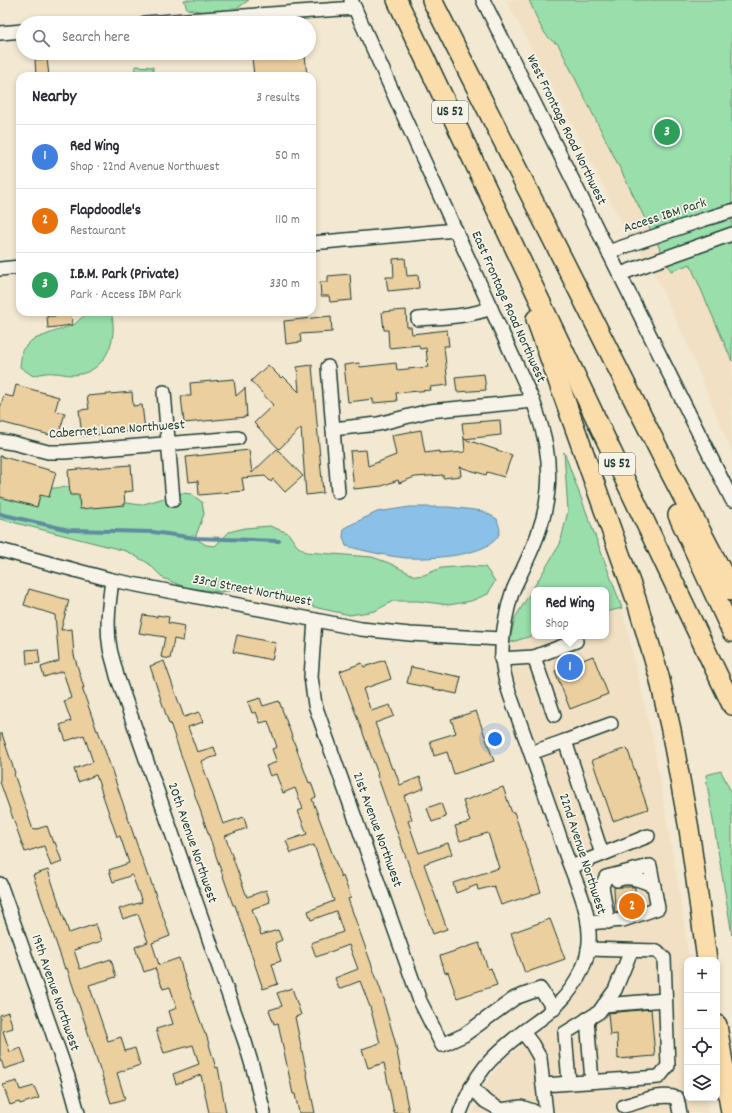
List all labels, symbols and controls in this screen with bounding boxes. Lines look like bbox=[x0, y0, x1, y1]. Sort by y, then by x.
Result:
search box bbox=[16, 16, 316, 60]
icon: search bbox=[30, 27, 52, 49]
text: Search here bbox=[62, 27, 130, 49]
street label: West Frontage Road Northwest bbox=[521, 51, 611, 209]
text: Nearby bbox=[32, 86, 76, 110]
text: 3 results bbox=[256, 89, 300, 108]
road number: US 52 bbox=[432, 101, 468, 123]
pin: 3 bbox=[654, 117, 680, 147]
text: Red Wing bbox=[70, 136, 119, 158]
text: 1 bbox=[44, 147, 46, 166]
text: 50 m bbox=[275, 147, 300, 166]
text: Shop · 22nd Avenue Northwest bbox=[70, 158, 220, 177]
street label: Access IBM Park bbox=[621, 193, 709, 239]
text: Flapdoodle's bbox=[70, 200, 141, 222]
text: 2 bbox=[42, 211, 48, 230]
text: 110 m bbox=[275, 211, 300, 230]
text: Restaurant bbox=[70, 222, 126, 241]
street label: East Frontage Road Northwest bbox=[465, 228, 551, 386]
text: I.B.M. Park (Private) bbox=[70, 264, 179, 286]
text: 3 bbox=[42, 275, 48, 294]
text: 330 m bbox=[269, 275, 300, 294]
text: Park · Access IBM Park bbox=[70, 286, 181, 305]
street label: Cabernet Lane Northwest bbox=[48, 415, 186, 445]
road number: US 52 bbox=[599, 453, 635, 475]
street label: 33rd Street Northwest bbox=[191, 570, 313, 612]
popup bbox=[531, 587, 609, 639]
text: Red Wing bbox=[545, 593, 595, 615]
text: Shop bbox=[545, 615, 569, 634]
pin: 1 bbox=[557, 652, 583, 682]
your location bbox=[485, 729, 505, 749]
street label: 21st Avenue Northwest bbox=[347, 770, 407, 890]
street label: 20th Avenue Northwest bbox=[162, 780, 222, 906]
street label: 22nd Avenue Northwest bbox=[553, 791, 611, 917]
pin: 2 bbox=[619, 891, 645, 921]
street label: 19th Avenue Northwest bbox=[26, 932, 84, 1054]
map controls bbox=[684, 957, 720, 1101]
button: + bbox=[684, 957, 720, 993]
button: − bbox=[684, 993, 720, 1029]
button: locate bbox=[684, 1029, 720, 1065]
button: layers bbox=[684, 1065, 720, 1101]

